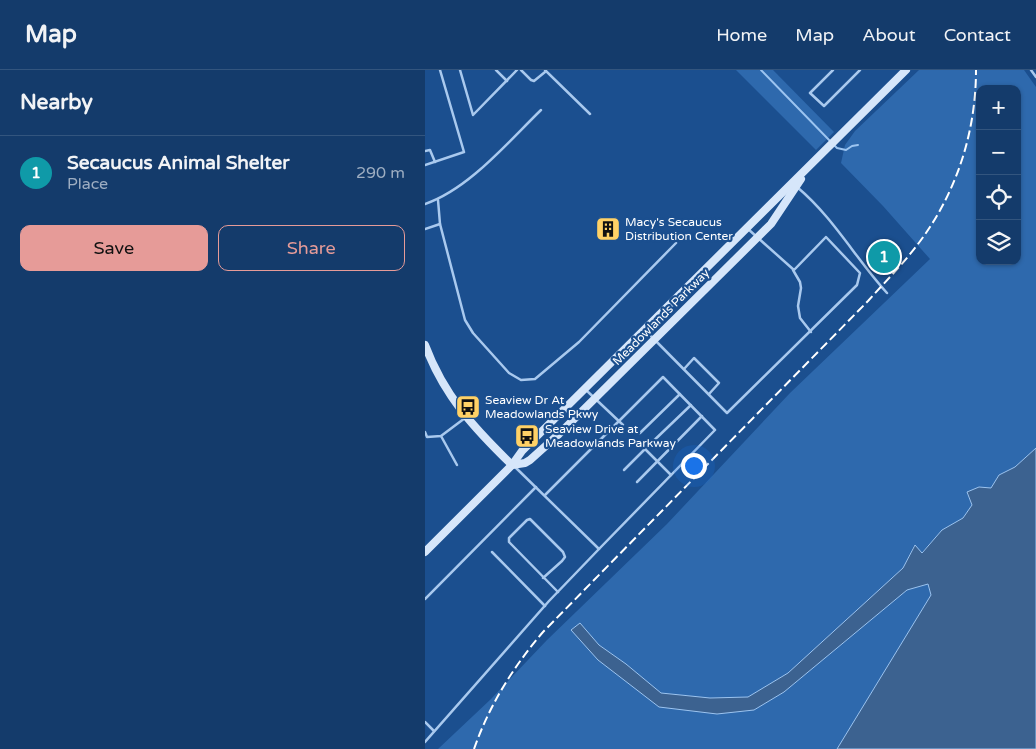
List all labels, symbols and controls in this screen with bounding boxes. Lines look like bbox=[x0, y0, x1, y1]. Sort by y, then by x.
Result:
text: Map bbox=[25, 20, 77, 49]
text: Home bbox=[716, 24, 767, 46]
text: Map bbox=[795, 24, 834, 46]
text: About bbox=[862, 24, 916, 46]
text: Contact bbox=[944, 24, 1011, 46]
map controls bbox=[976, 85, 1021, 265]
button: + bbox=[976, 85, 1021, 130]
text: Nearby bbox=[20, 90, 93, 115]
button: − bbox=[976, 130, 1021, 175]
text: Secaucus Animal Shelter bbox=[67, 152, 289, 174]
text: 1 bbox=[31, 163, 41, 183]
text: 290 m bbox=[356, 163, 405, 183]
text: Place bbox=[67, 174, 108, 194]
button: locate bbox=[976, 175, 1021, 220]
place label: Macy's Secaucus Distribution Center bbox=[625, 215, 733, 243]
building icon: Macy's Secaucus Distribution Center bbox=[595, 216, 621, 242]
button: layers bbox=[976, 220, 1021, 265]
button: Save bbox=[20, 225, 208, 271]
button: Share bbox=[218, 225, 405, 271]
pin: 1 bbox=[868, 238, 900, 276]
street label: Meadowlands Parkway bbox=[610, 265, 713, 368]
place label: Seaview Dr At Meadowlands Pkwy bbox=[485, 393, 599, 421]
bus stop icon: Seaview Dr At Meadowlands Pkwy bbox=[455, 394, 481, 420]
place label: Seaview Drive at Meadowlands Parkway bbox=[545, 422, 676, 450]
bus stop icon: Seaview Drive at Meadowlands Parkway bbox=[514, 423, 540, 449]
your location bbox=[681, 453, 707, 479]

